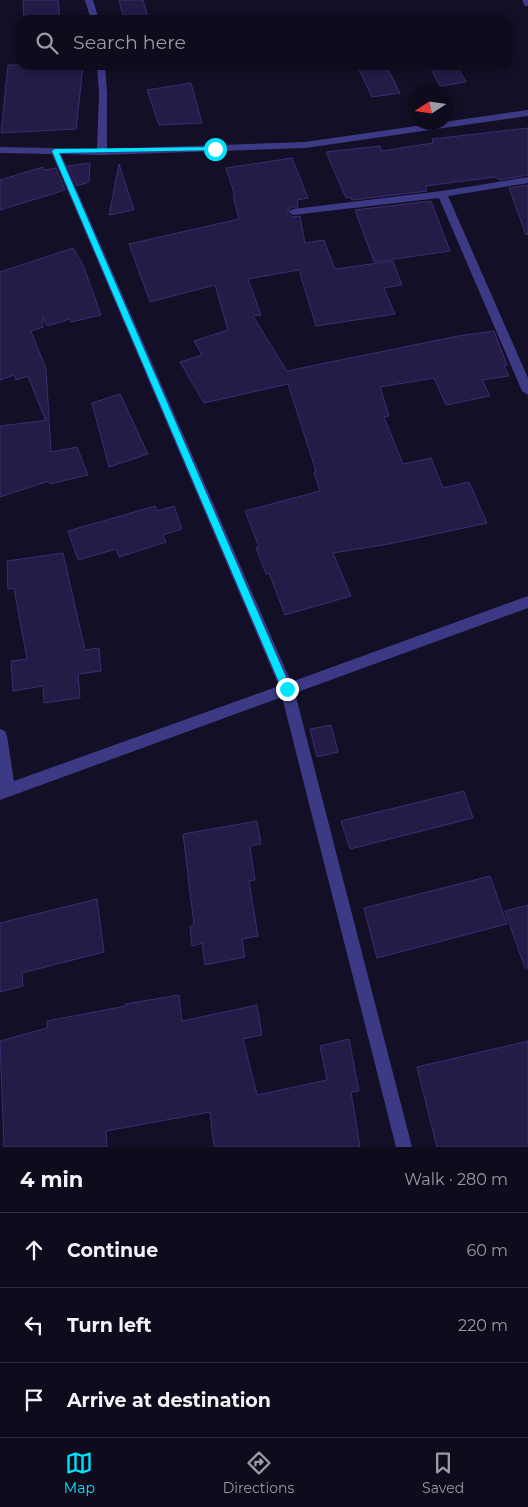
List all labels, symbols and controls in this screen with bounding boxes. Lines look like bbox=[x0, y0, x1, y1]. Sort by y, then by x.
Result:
search box bbox=[15, 15, 513, 70]
icon: search bbox=[33, 29, 61, 57]
text: Search here bbox=[73, 31, 186, 54]
north arrow bbox=[408, 85, 453, 130]
route start bbox=[204, 138, 227, 161]
route end bbox=[276, 678, 299, 701]
text: 4 min bbox=[20, 1167, 83, 1192]
text: Walk · 280 m bbox=[404, 1170, 508, 1189]
icon: ahead bbox=[20, 1236, 48, 1264]
text: Continue bbox=[67, 1239, 158, 1262]
text: 60 m bbox=[466, 1241, 508, 1260]
icon: left bbox=[20, 1311, 48, 1339]
text: Turn left bbox=[67, 1314, 152, 1337]
text: 220 m bbox=[458, 1316, 508, 1335]
icon: arrive bbox=[20, 1386, 48, 1414]
text: Arrive at destination bbox=[67, 1389, 271, 1412]
tab: Map bbox=[64, 1449, 95, 1497]
tab: Directions bbox=[223, 1449, 294, 1497]
tab: Saved bbox=[422, 1449, 464, 1497]

